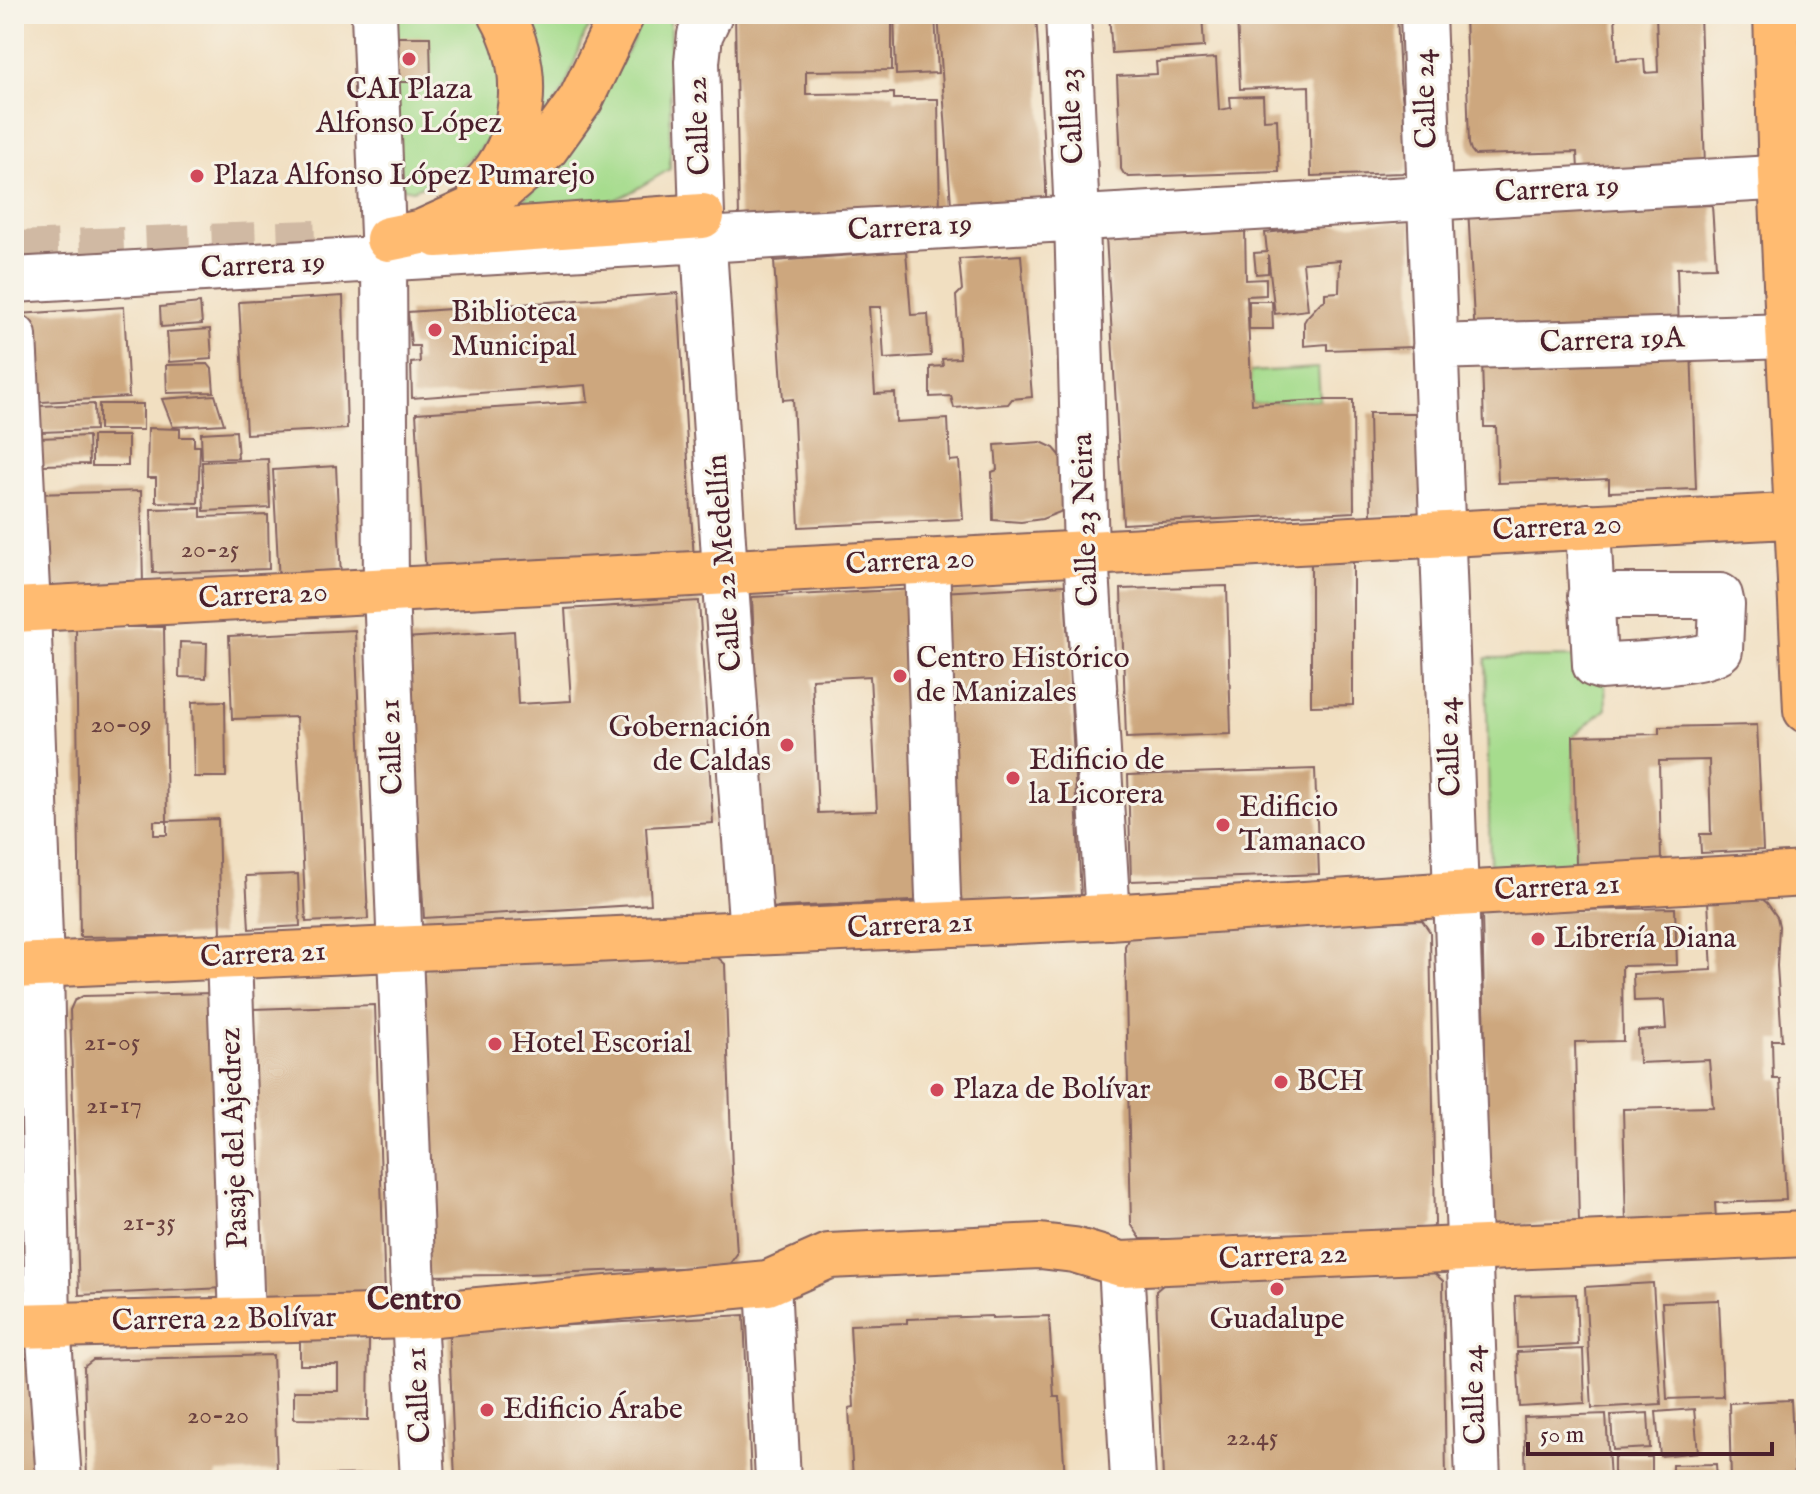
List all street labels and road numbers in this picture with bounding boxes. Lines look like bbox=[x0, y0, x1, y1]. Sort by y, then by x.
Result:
street label: Calle 24 bbox=[1405, 48, 1447, 150]
street label: Calle 23 bbox=[1051, 67, 1093, 165]
street label: Calle 22 bbox=[678, 76, 720, 176]
street label: Carrera 19 bbox=[1494, 168, 1620, 212]
street label: Carrera 19 bbox=[847, 206, 973, 250]
street label: Carrera 19 bbox=[200, 244, 326, 288]
street label: Carrera 19A bbox=[1539, 319, 1686, 363]
street label: Calle 23 Neira bbox=[1064, 432, 1108, 608]
street label: Calle 22 Medellín bbox=[698, 453, 752, 673]
street label: Carrera 20 bbox=[1491, 506, 1623, 550]
street label: Carrera 20 bbox=[844, 540, 976, 584]
street label: Carrera 20 bbox=[197, 574, 329, 618]
street label: Calle 24 bbox=[1429, 696, 1471, 798]
street label: Calle 21 bbox=[371, 698, 413, 796]
street label: Carrera 21 bbox=[1493, 866, 1621, 910]
street label: Carrera 21 bbox=[846, 904, 974, 948]
street label: Carrera 21 bbox=[199, 933, 327, 977]
street label: Pasaje del Ajedrez bbox=[212, 1027, 258, 1249]
street label: Carrera 22 bbox=[1218, 1235, 1348, 1279]
street label: Carrera 22 Bolívar bbox=[111, 1299, 337, 1341]
street label: Calle 24 bbox=[1454, 1344, 1496, 1446]
street label: Calle 21 bbox=[398, 1346, 440, 1444]

